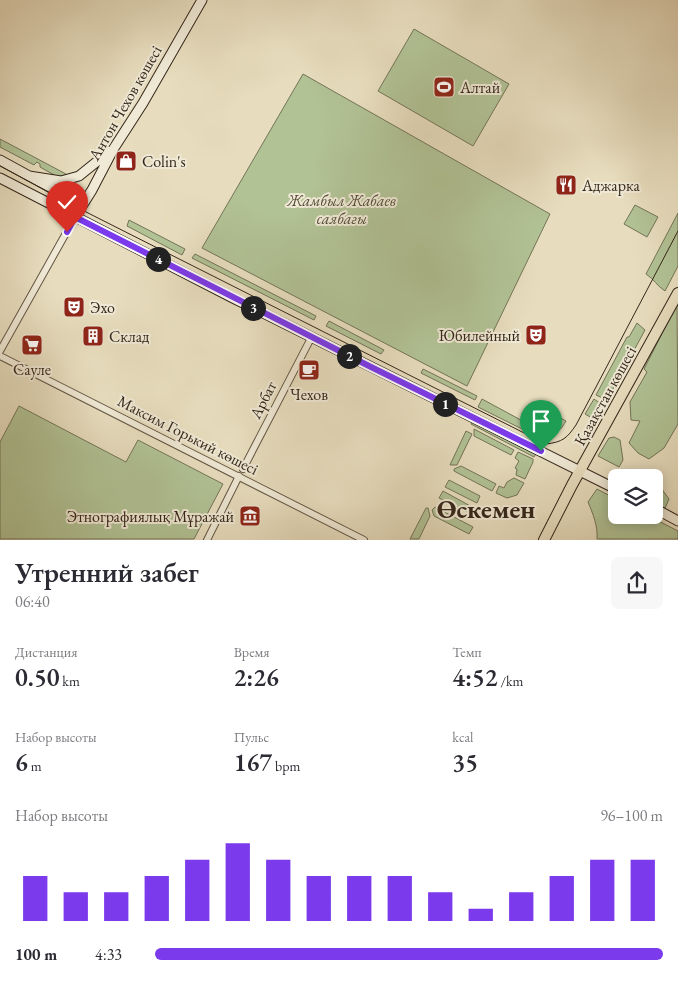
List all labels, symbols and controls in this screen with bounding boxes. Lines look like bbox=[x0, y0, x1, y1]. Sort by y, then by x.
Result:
street label: Антон Чехов көшесі bbox=[83, 42, 167, 165]
sports icon: Алтай bbox=[432, 75, 456, 99]
place label: Алтай bbox=[459, 77, 501, 98]
shop icon: Colin's bbox=[114, 149, 138, 173]
place label: Colin's bbox=[142, 151, 186, 172]
restaurant icon: Аджарка bbox=[554, 173, 578, 197]
place label: Аджарка bbox=[581, 175, 640, 196]
pin bbox=[46, 181, 88, 232]
icon: check bbox=[53, 188, 81, 216]
park label: Жамбыл Жабаев саябағы bbox=[286, 190, 396, 229]
pin: 4 bbox=[146, 246, 170, 272]
text: 4 bbox=[155, 250, 162, 268]
theatre icon: Эхо bbox=[62, 295, 86, 319]
pin: 3 bbox=[240, 296, 266, 320]
place label: Эхо bbox=[90, 297, 115, 318]
text: 3 bbox=[250, 299, 257, 317]
theatre icon: Юбилейный bbox=[524, 323, 548, 347]
building icon: Склад bbox=[81, 324, 105, 348]
place label: Юбилейный bbox=[439, 325, 521, 346]
place label: Склад bbox=[109, 326, 150, 347]
supermarket icon: Сауле bbox=[20, 333, 44, 357]
street label: Қазақстан көшесі bbox=[569, 343, 641, 449]
pin: 2 bbox=[336, 344, 362, 368]
text: 2 bbox=[346, 347, 353, 365]
cafe icon: Чехов bbox=[297, 358, 321, 382]
place label: Сауле bbox=[13, 359, 51, 380]
street label: Арбат bbox=[244, 377, 282, 423]
place label: Чехов bbox=[290, 384, 328, 405]
street label: Максим Горький көшесі bbox=[114, 390, 262, 480]
pin: 1 bbox=[432, 392, 458, 416]
text: 1 bbox=[442, 395, 449, 413]
pin bbox=[520, 400, 562, 451]
icon: arrive bbox=[527, 407, 555, 435]
map controls bbox=[608, 469, 663, 524]
button: layers bbox=[608, 469, 663, 524]
district label: Өскемен bbox=[437, 492, 535, 526]
museum icon: Этнографиялық Мұражай bbox=[238, 504, 262, 528]
place label: Этнографиялық Мұражай bbox=[67, 506, 235, 527]
text: Утренний забег bbox=[15, 554, 199, 590]
button: share bbox=[611, 557, 663, 609]
text: 06:40 bbox=[15, 591, 50, 612]
text: Дистанция bbox=[15, 643, 77, 661]
text: Время bbox=[234, 643, 270, 661]
text: Темп bbox=[452, 643, 482, 661]
text: 0.50 bbox=[15, 661, 60, 693]
text: 2:26 bbox=[234, 661, 279, 693]
text: 4:52 bbox=[452, 661, 498, 693]
text: km bbox=[60, 672, 80, 690]
text: /km bbox=[498, 672, 523, 690]
text: Набор высоты bbox=[15, 728, 96, 746]
text: Пульс bbox=[234, 728, 269, 746]
text: kcal bbox=[452, 728, 473, 746]
text: 6 bbox=[15, 746, 28, 778]
text: 167 bbox=[234, 746, 272, 778]
text: 35 bbox=[452, 746, 478, 778]
text: m bbox=[28, 757, 42, 775]
text: bpm bbox=[272, 757, 300, 775]
text: Набор высоты bbox=[15, 805, 108, 826]
text: 96–100 m bbox=[600, 805, 663, 826]
text: 100 m bbox=[15, 944, 57, 965]
text: 4:33 bbox=[95, 944, 122, 965]

